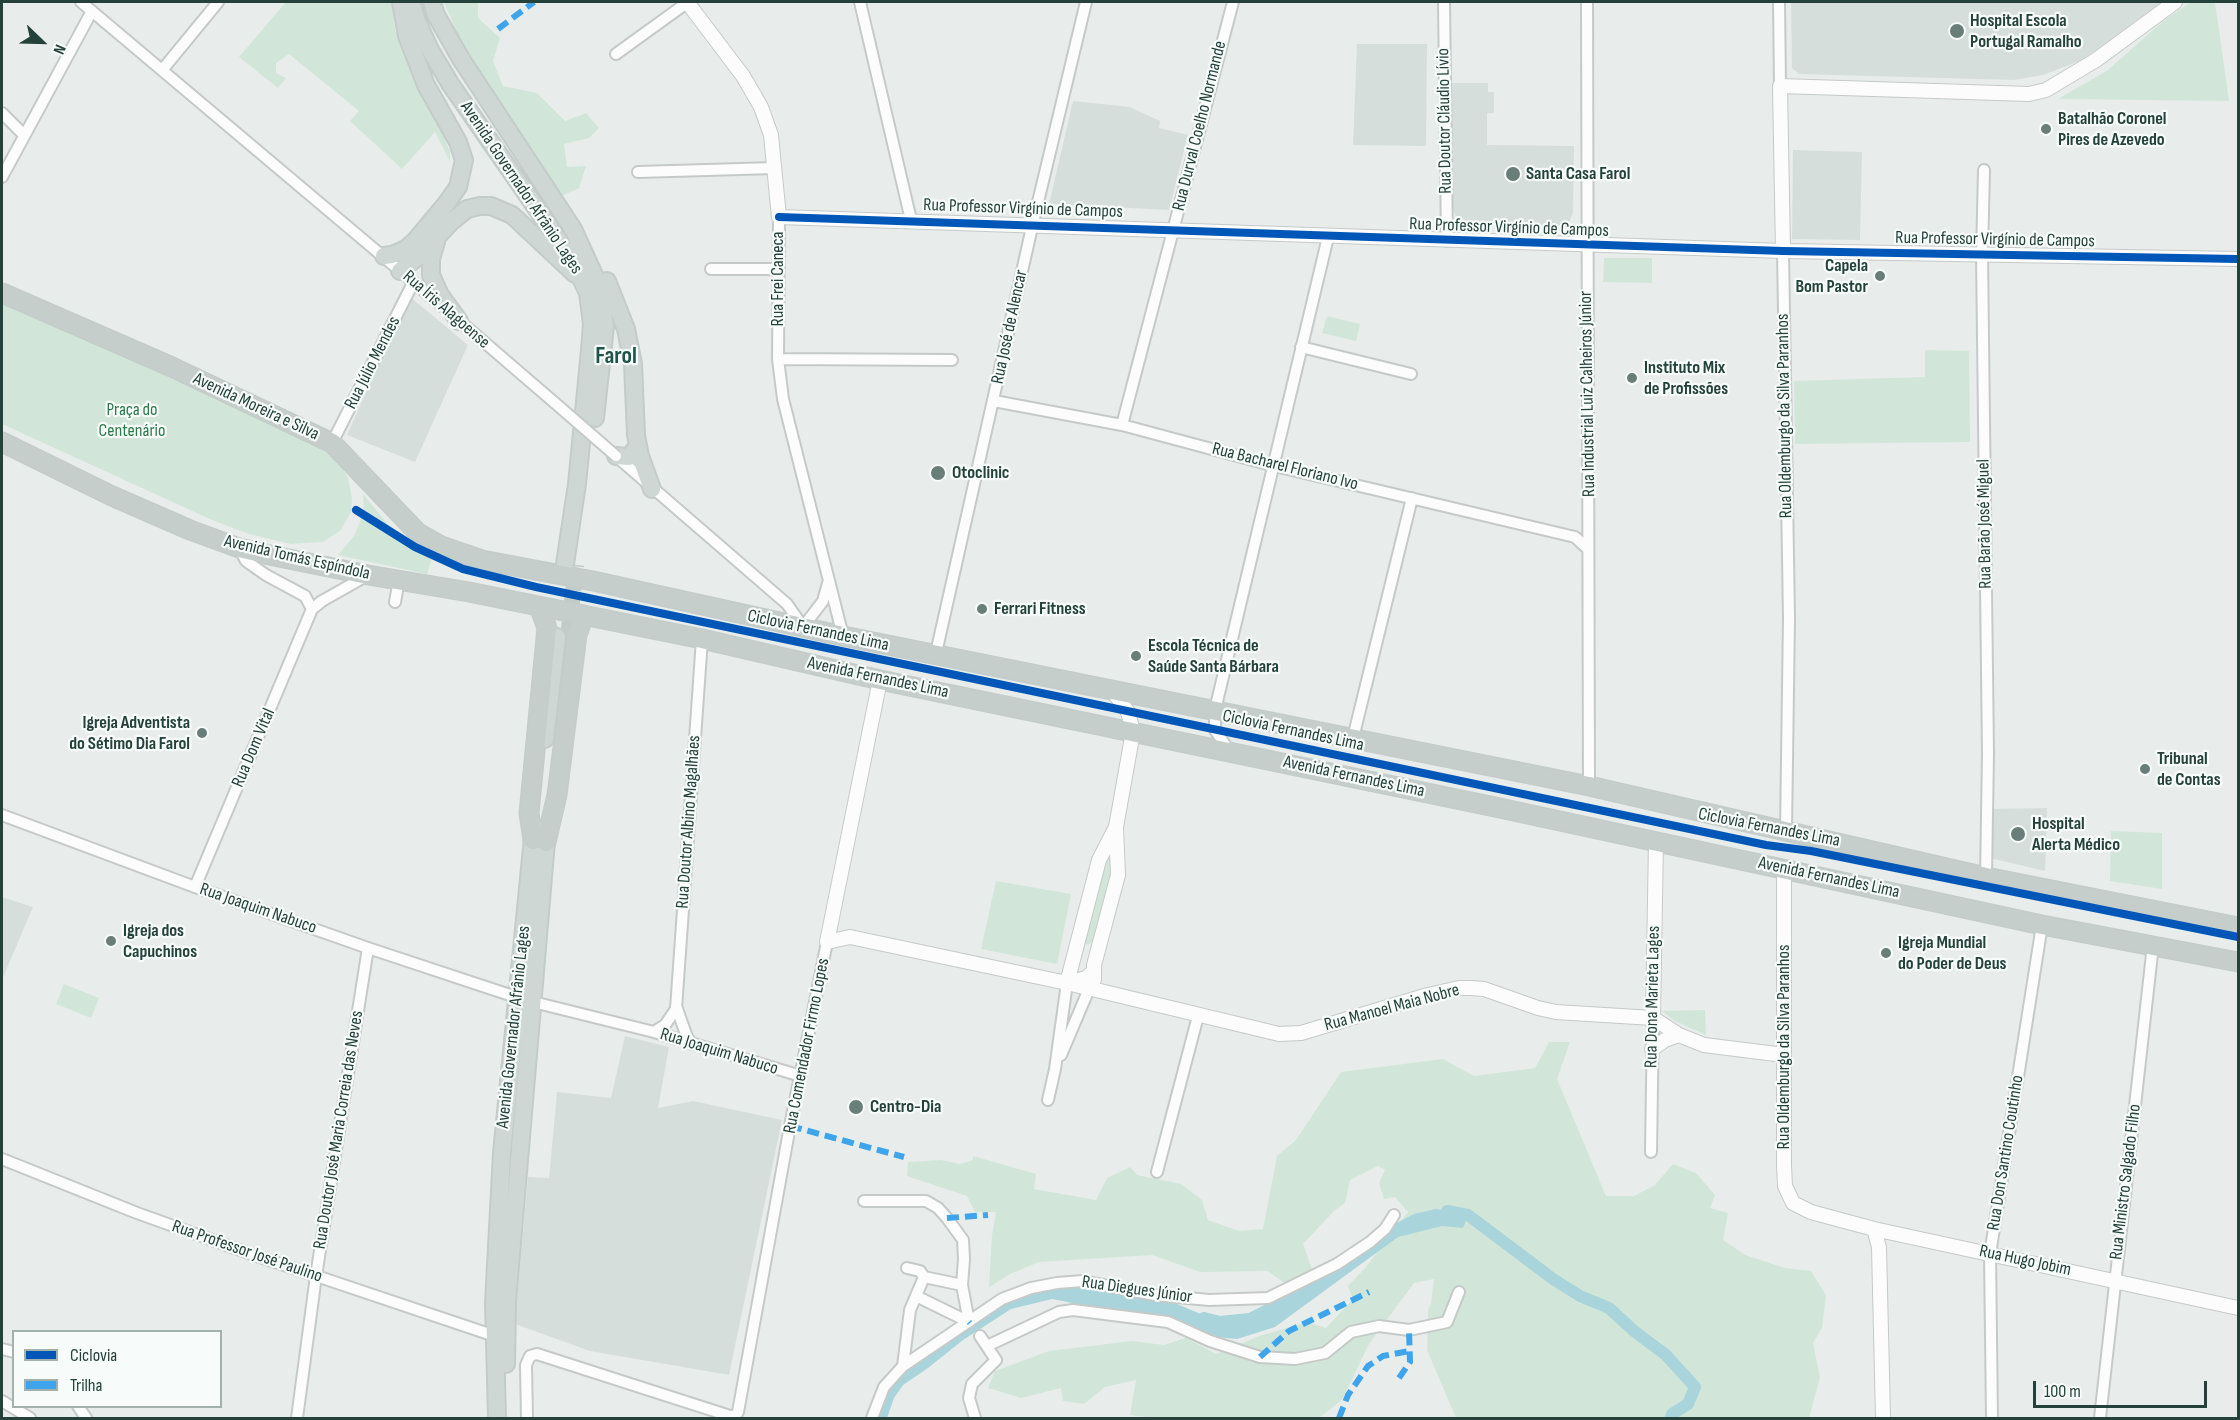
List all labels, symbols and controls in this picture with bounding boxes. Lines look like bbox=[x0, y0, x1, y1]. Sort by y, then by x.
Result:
place label: Hospital Escola Portugal Ramalho bbox=[1970, 10, 2082, 52]
north arrow bbox=[12, 12, 72, 72]
marker: Hospital Escola Portugal Ramalho bbox=[1948, 22, 1966, 40]
street label: Rua Durval Coelho Normande bbox=[1168, 39, 1232, 213]
text: N bbox=[49, 42, 69, 57]
street label: Rua Doutor Cláudio Lívio bbox=[1433, 48, 1457, 194]
street label: Avenida Governador Afrânio Lages bbox=[455, 98, 587, 278]
place label: Batalhão Coronel Pires de Azevedo bbox=[2058, 108, 2166, 150]
marker: Batalhão Coronel Pires de Azevedo bbox=[2039, 122, 2053, 136]
place label: Santa Casa Farol bbox=[1526, 163, 1630, 185]
marker: Santa Casa Farol bbox=[1504, 165, 1522, 183]
street label: Rua Professor Virgínio de Campos bbox=[923, 195, 1123, 223]
street label: Rua Professor Virgínio de Campos bbox=[1409, 214, 1609, 242]
street label: Rua Professor Virgínio de Campos bbox=[1895, 227, 2095, 253]
street label: Rua Frei Caneca bbox=[767, 232, 789, 326]
place label: Capela Bom Pastor bbox=[1795, 255, 1868, 298]
street label: Rua Íris Alagoense bbox=[398, 266, 494, 354]
street label: Rua José de Alencar bbox=[987, 268, 1033, 386]
marker: Capela Bom Pastor bbox=[1873, 269, 1887, 283]
street label: Rua Industrial Luiz Calheiros Júnior bbox=[1575, 291, 1601, 497]
street label: Rua Júlio Mendes bbox=[340, 313, 406, 413]
street label: Rua Oldemburgo da Silva Paranhos bbox=[1772, 313, 1798, 519]
district label: Farol bbox=[595, 343, 637, 371]
place label: Instituto Mix de Profissões bbox=[1644, 357, 1728, 400]
street label: Avenida Moreira e Silva bbox=[190, 368, 322, 446]
marker: Instituto Mix de Profissões bbox=[1625, 371, 1639, 385]
park label: Praça do Centenário bbox=[99, 399, 165, 442]
street label: Rua Bacharel Floriano Ivo bbox=[1210, 438, 1360, 496]
street label: Rua Barão José Miguel bbox=[1973, 459, 1997, 589]
place label: Otoclinic bbox=[952, 462, 1009, 484]
marker: Otoclinic bbox=[929, 464, 947, 482]
street label: Avenida Tomás Espíndola bbox=[222, 531, 372, 585]
place label: Ferrari Fitness bbox=[994, 598, 1086, 620]
marker: Ferrari Fitness bbox=[975, 602, 989, 616]
street label: Ciclovia Fernandes Lima bbox=[745, 605, 891, 657]
place label: Escola Técnica de Saúde Santa Bárbara bbox=[1148, 635, 1279, 678]
marker: Escola Técnica de Saúde Santa Bárbara bbox=[1129, 649, 1143, 663]
street label: Avenida Fernandes Lima bbox=[805, 652, 951, 704]
street label: Rua Dom Vital bbox=[228, 705, 280, 791]
street label: Ciclovia Fernandes Lima bbox=[1220, 705, 1366, 757]
place label: Igreja Adventista do Sétimo Dia Farol bbox=[69, 712, 190, 754]
marker: Igreja Adventista do Sétimo Dia Farol bbox=[195, 726, 209, 740]
street label: Rua Doutor Albino Magalhães bbox=[672, 735, 706, 909]
place label: Tribunal de Contas bbox=[2157, 748, 2221, 790]
street label: Avenida Fernandes Lima bbox=[1281, 751, 1427, 803]
marker: Tribunal de Contas bbox=[2138, 762, 2152, 776]
street label: Ciclovia Fernandes Lima bbox=[1696, 804, 1842, 852]
place label: Hospital Alerta Médico bbox=[2032, 813, 2120, 856]
marker: Hospital Alerta Médico bbox=[2009, 825, 2027, 843]
street label: Avenida Fernandes Lima bbox=[1756, 852, 1902, 904]
street label: Rua Joaquim Nabuco bbox=[197, 879, 319, 939]
place label: Igreja dos Capuchinos bbox=[123, 920, 197, 962]
street label: Avenida Governador Afrânio Lages bbox=[493, 925, 535, 1129]
street label: Rua Dona Marieta Lages bbox=[1641, 926, 1665, 1068]
place label: Igreja Mundial do Poder de Deus bbox=[1898, 932, 2007, 974]
marker: Igreja dos Capuchinos bbox=[104, 934, 118, 948]
street label: Rua Oldemburgo da Silva Paranhos bbox=[1773, 945, 1795, 1149]
marker: Igreja Mundial do Poder de Deus bbox=[1879, 946, 1893, 960]
street label: Rua Comendador Firmo Lopes bbox=[779, 956, 835, 1136]
street label: Rua Manoel Maia Nobre bbox=[1322, 980, 1462, 1036]
street label: Rua Doutor José Maria Correia das Neves bbox=[309, 1009, 369, 1251]
street label: Rua Joaquim Nabuco bbox=[657, 1024, 781, 1080]
street label: Rua Don Santino Coutinho bbox=[1983, 1074, 2029, 1232]
place label: Centro-Dia bbox=[870, 1096, 941, 1118]
marker: Centro-Dia bbox=[847, 1098, 865, 1116]
street label: Rua Ministro Salgado Filho bbox=[2106, 1103, 2146, 1261]
street label: Rua Professor José Paulino bbox=[169, 1216, 325, 1288]
street label: Rua Hugo Jobim bbox=[1977, 1241, 2073, 1281]
street label: Rua Diegues Júnior bbox=[1080, 1272, 1194, 1308]
legend bbox=[12, 1330, 222, 1408]
text: Ciclovia bbox=[70, 1345, 117, 1366]
scale bar bbox=[2036, 1369, 2210, 1407]
text: Trilha bbox=[70, 1375, 102, 1396]
text: 100 m bbox=[2044, 1381, 2081, 1402]

